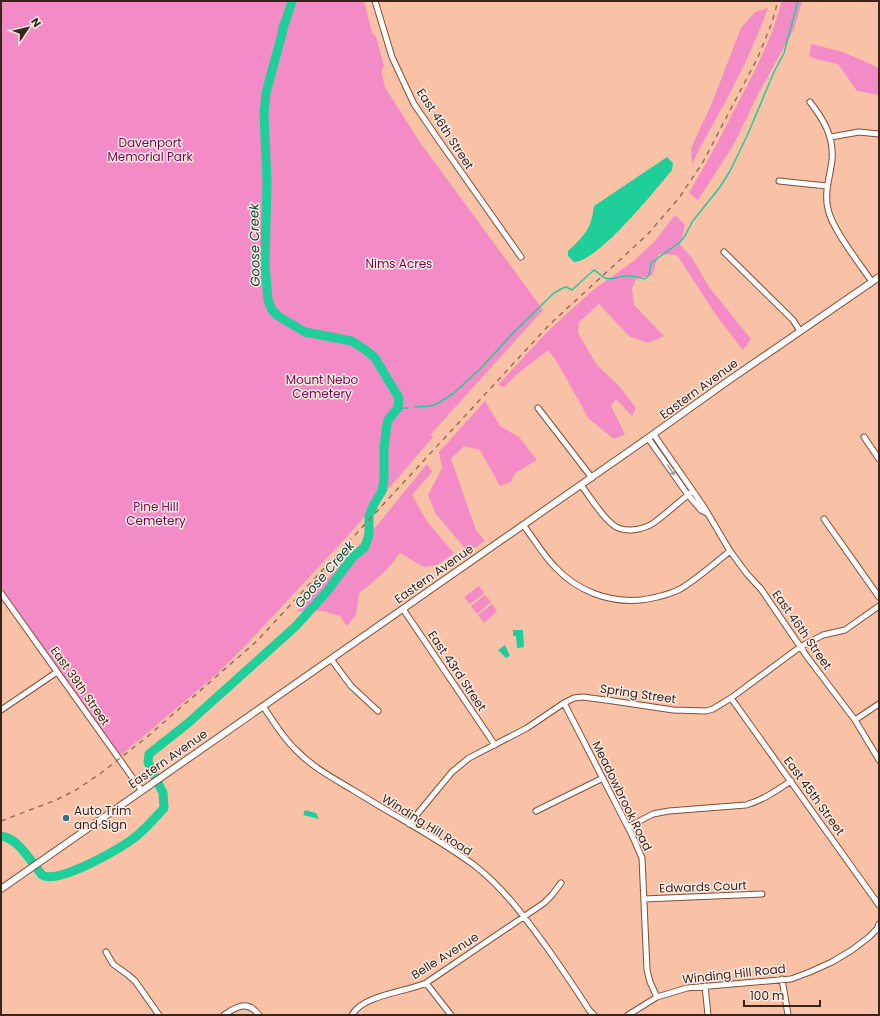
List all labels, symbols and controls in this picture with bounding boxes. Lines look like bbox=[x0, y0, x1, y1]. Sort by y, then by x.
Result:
north arrow bbox=[8, 8, 48, 48]
text: N bbox=[27, 14, 45, 30]
street label: East 46th Street bbox=[413, 85, 478, 173]
park label: Davenport Memorial Park bbox=[107, 134, 193, 165]
water label: Goose Creek bbox=[244, 202, 265, 287]
park label: Nims Acres bbox=[366, 255, 432, 272]
street label: Eastern Avenue bbox=[656, 354, 741, 423]
park label: Mount Nebo Cemetery bbox=[286, 371, 359, 402]
one-way arrow bbox=[667, 465, 675, 476]
park label: Pine Hill Cemetery bbox=[126, 498, 186, 529]
water label: Goose Creek bbox=[290, 536, 360, 612]
street label: Eastern Avenue bbox=[391, 540, 477, 607]
street label: East 46th Street bbox=[769, 586, 836, 673]
street label: East 43rd Street bbox=[424, 627, 491, 714]
street label: East 39th Street bbox=[47, 643, 114, 729]
street label: Spring Street bbox=[599, 680, 677, 707]
street label: Eastern Avenue bbox=[125, 725, 211, 792]
street label: Meadowbrook Road bbox=[588, 738, 656, 853]
street label: East 45th Street bbox=[780, 753, 849, 839]
street label: Winding Hill Road bbox=[379, 790, 476, 859]
place label: Auto Trim and Sign bbox=[74, 802, 131, 833]
marker: Auto Trim and Sign bbox=[61, 813, 71, 823]
street label: Edwards Court bbox=[659, 876, 747, 897]
street label: Belle Avenue bbox=[408, 928, 482, 983]
street label: Winding Hill Road bbox=[681, 960, 787, 987]
scale bar bbox=[744, 982, 820, 1008]
text: 100 m bbox=[750, 987, 784, 1004]

